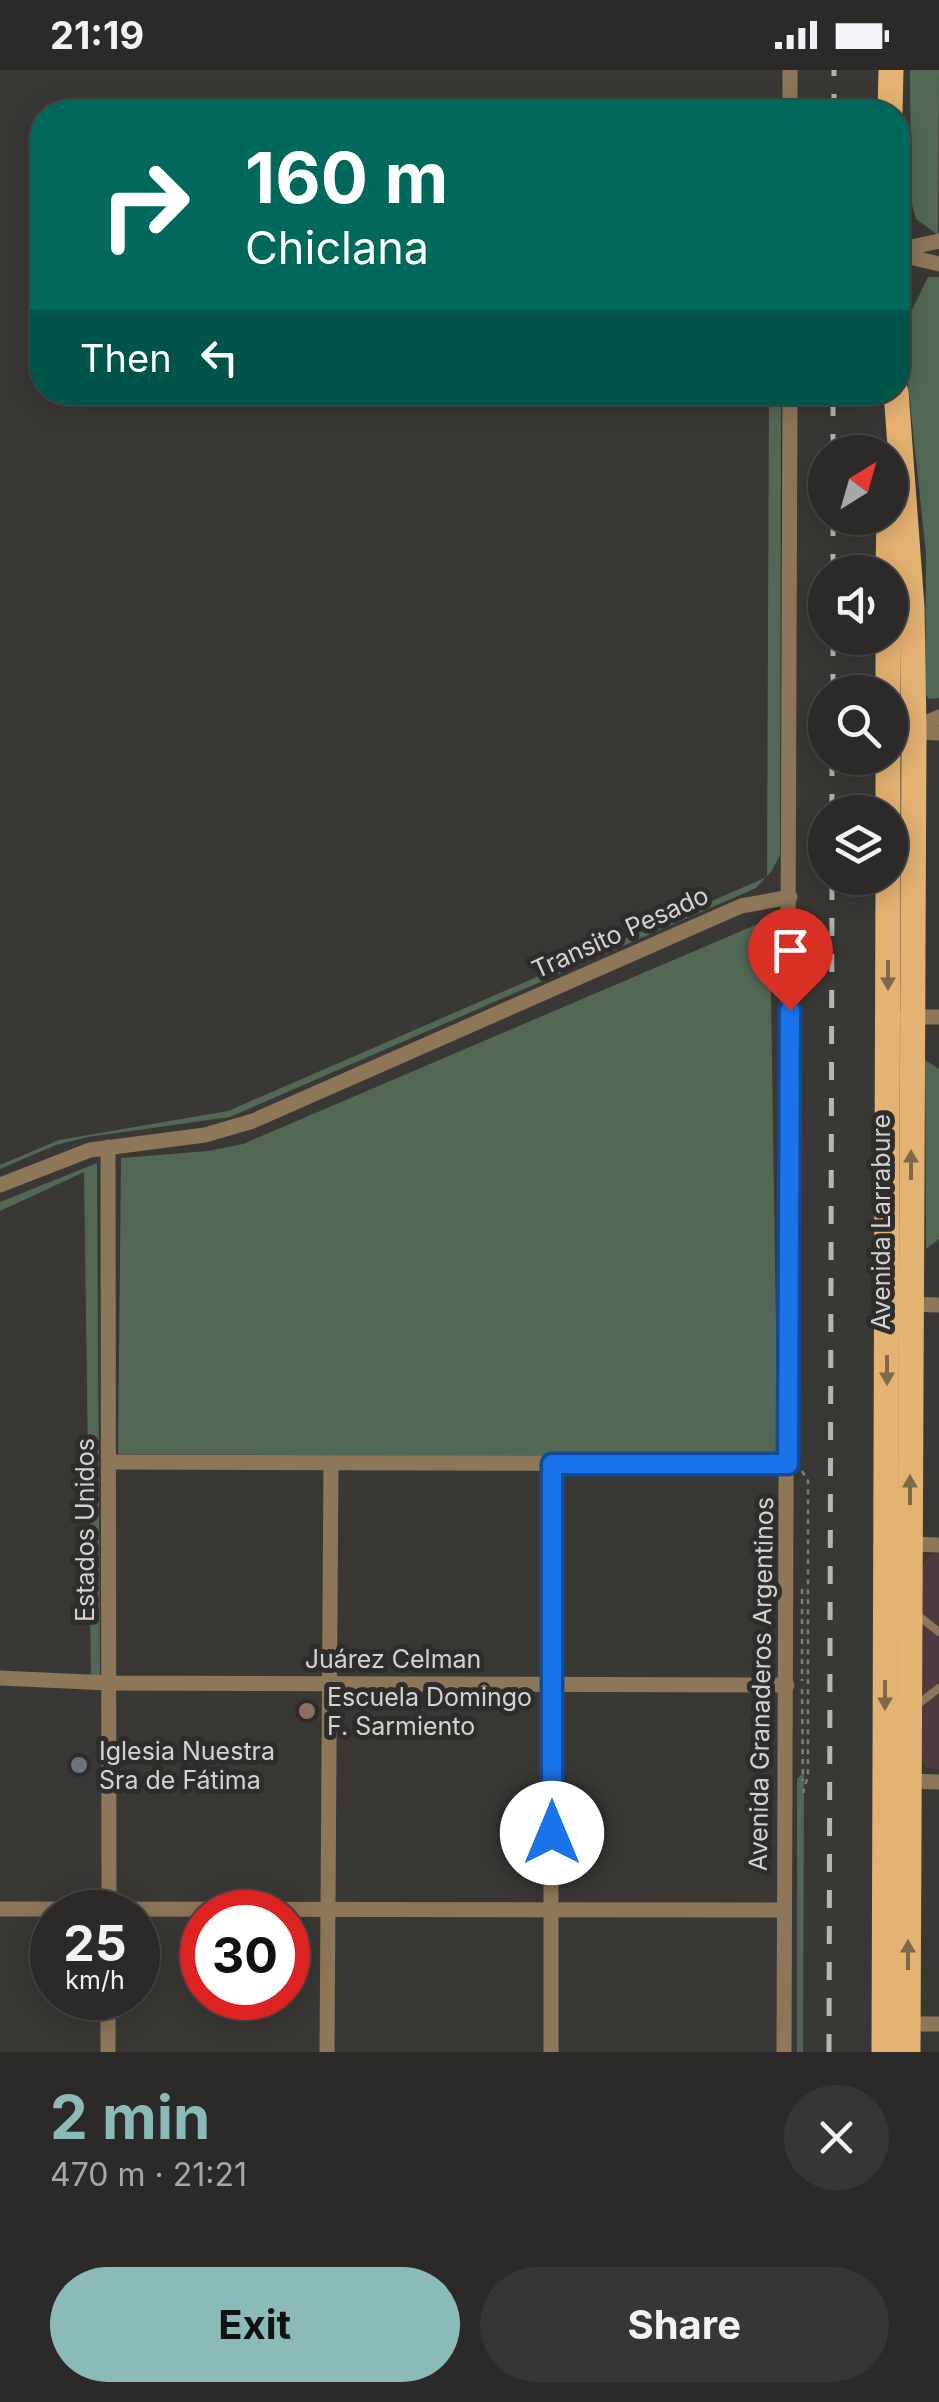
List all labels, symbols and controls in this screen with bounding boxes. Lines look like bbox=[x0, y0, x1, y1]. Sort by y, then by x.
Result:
text: 21:19 bbox=[50, 12, 144, 58]
text: 160 m bbox=[245, 135, 448, 220]
icon: right bbox=[80, 140, 210, 270]
text: Chiclana bbox=[245, 220, 429, 275]
icon: left bbox=[192, 330, 247, 385]
text: Then bbox=[80, 335, 172, 381]
north arrow bbox=[808, 435, 908, 535]
map controls bbox=[808, 435, 908, 895]
button: sound bbox=[808, 555, 908, 655]
button: search bbox=[808, 675, 908, 775]
button: layers bbox=[808, 795, 908, 895]
street label: Transito Pesado bbox=[527, 880, 713, 984]
pin bbox=[748, 908, 833, 1011]
icon: arrive bbox=[763, 923, 818, 978]
one-way arrow bbox=[879, 959, 895, 991]
street label: Avenida Larrabure bbox=[866, 1114, 896, 1330]
one-way arrow bbox=[903, 1148, 919, 1180]
one-way arrow bbox=[879, 1354, 895, 1386]
street label: Estados Unidos bbox=[70, 1438, 100, 1622]
one-way arrow bbox=[902, 1473, 918, 1505]
street label: Avenida Granaderos Argentinos bbox=[743, 1497, 779, 1871]
street label: Juárez Celman bbox=[305, 1644, 481, 1674]
one-way arrow bbox=[877, 1679, 893, 1711]
place label: Escuela Domingo F. Sarmiento bbox=[327, 1682, 532, 1741]
marker: Escuela Domingo F. Sarmiento bbox=[296, 1700, 318, 1722]
place label: Iglesia Nuestra Sra de Fátima bbox=[99, 1736, 275, 1795]
marker: Iglesia Nuestra Sra de Fátima bbox=[68, 1754, 90, 1776]
position arrow bbox=[500, 1781, 604, 1885]
speed limit sign: 30 bbox=[180, 1890, 310, 2020]
text: 25 bbox=[63, 1913, 127, 1973]
one-way arrow bbox=[900, 1938, 916, 1970]
text: km/h bbox=[65, 1965, 125, 1995]
text: 2 min bbox=[50, 2081, 210, 2153]
button: close bbox=[784, 2085, 889, 2190]
text: 470 m · 21:21 bbox=[50, 2155, 247, 2194]
button: Exit bbox=[50, 2267, 460, 2382]
button: Share bbox=[480, 2267, 889, 2382]

